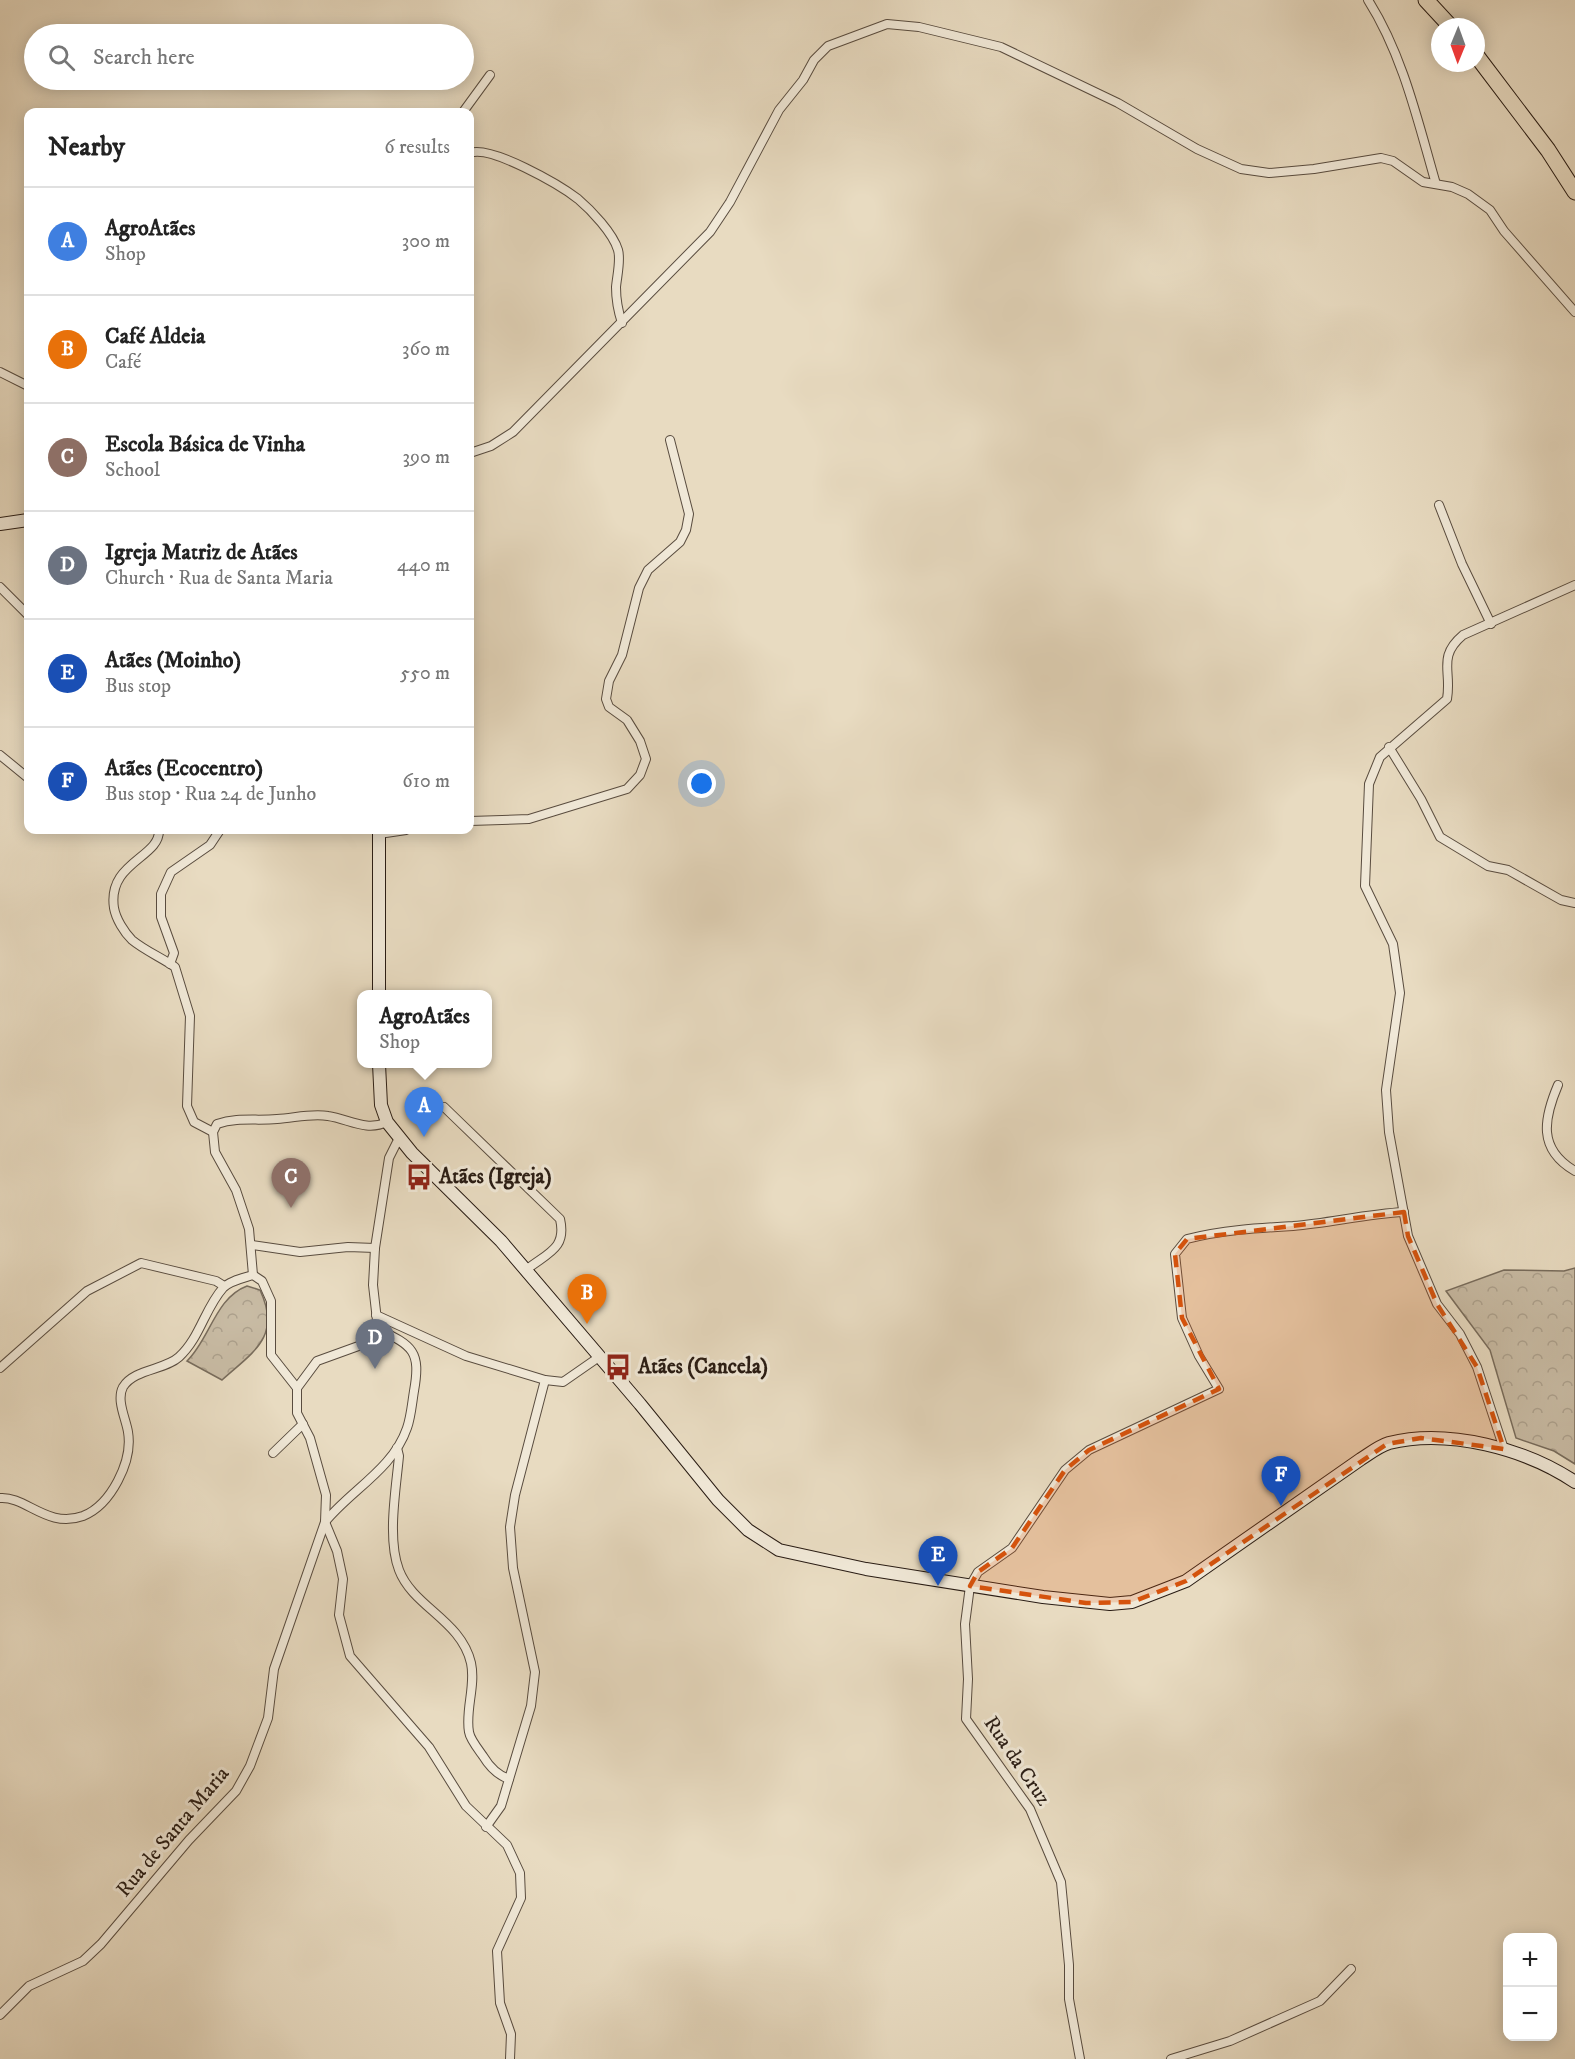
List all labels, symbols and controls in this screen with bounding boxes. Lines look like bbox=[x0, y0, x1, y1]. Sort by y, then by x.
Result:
north arrow bbox=[1431, 18, 1485, 72]
search box bbox=[24, 24, 474, 90]
icon: search bbox=[45, 41, 78, 74]
text: Search here bbox=[93, 44, 195, 71]
text: Nearby bbox=[48, 131, 125, 164]
text: 6 results bbox=[384, 135, 450, 160]
text: AgroAtães bbox=[105, 215, 195, 242]
text: A bbox=[61, 229, 74, 254]
text: 300 m bbox=[402, 229, 450, 254]
text: Shop bbox=[105, 242, 146, 267]
text: Café Aldeia bbox=[105, 323, 205, 350]
text: B bbox=[61, 337, 74, 362]
text: 360 m bbox=[402, 337, 450, 362]
text: Café bbox=[105, 350, 141, 375]
text: Escola Básica de Vinha bbox=[105, 431, 305, 458]
text: C bbox=[61, 445, 74, 470]
text: 390 m bbox=[402, 445, 450, 470]
text: School bbox=[105, 458, 160, 483]
text: Igreja Matriz de Atães bbox=[105, 539, 298, 566]
text: D bbox=[60, 553, 75, 578]
text: 440 m bbox=[397, 553, 450, 578]
text: Church · Rua de Santa Maria bbox=[105, 566, 333, 591]
text: Atães (Moinho) bbox=[105, 647, 241, 674]
text: E bbox=[60, 661, 75, 686]
text: 550 m bbox=[400, 661, 450, 686]
text: Bus stop bbox=[105, 674, 171, 699]
text: Atães (Ecocentro) bbox=[105, 755, 263, 782]
text: F bbox=[61, 769, 74, 794]
text: 610 m bbox=[402, 769, 450, 794]
your location bbox=[687, 769, 716, 798]
text: Bus stop · Rua 24 de Junho bbox=[105, 782, 316, 807]
popup bbox=[357, 990, 492, 1068]
text: AgroAtães bbox=[379, 1003, 470, 1030]
text: Shop bbox=[379, 1030, 420, 1055]
pin: A bbox=[404, 1088, 444, 1137]
pin: C bbox=[272, 1158, 310, 1208]
bus stop icon: Atães (Igreja) bbox=[404, 1162, 434, 1192]
place label: Atães (Igreja) bbox=[438, 1164, 552, 1191]
pin: B bbox=[568, 1274, 606, 1324]
pin: D bbox=[356, 1320, 394, 1369]
bus stop icon: Atães (Cancela) bbox=[603, 1352, 633, 1382]
place label: Atães (Cancela) bbox=[637, 1354, 768, 1380]
pin: F bbox=[1262, 1456, 1300, 1506]
pin: E bbox=[918, 1536, 958, 1586]
street label: Rua da Cruz bbox=[978, 1711, 1056, 1811]
street label: Rua de Santa Maria bbox=[111, 1761, 235, 1903]
map controls bbox=[1503, 1933, 1557, 2041]
button: + bbox=[1503, 1933, 1557, 1987]
button: − bbox=[1503, 1987, 1557, 2041]

